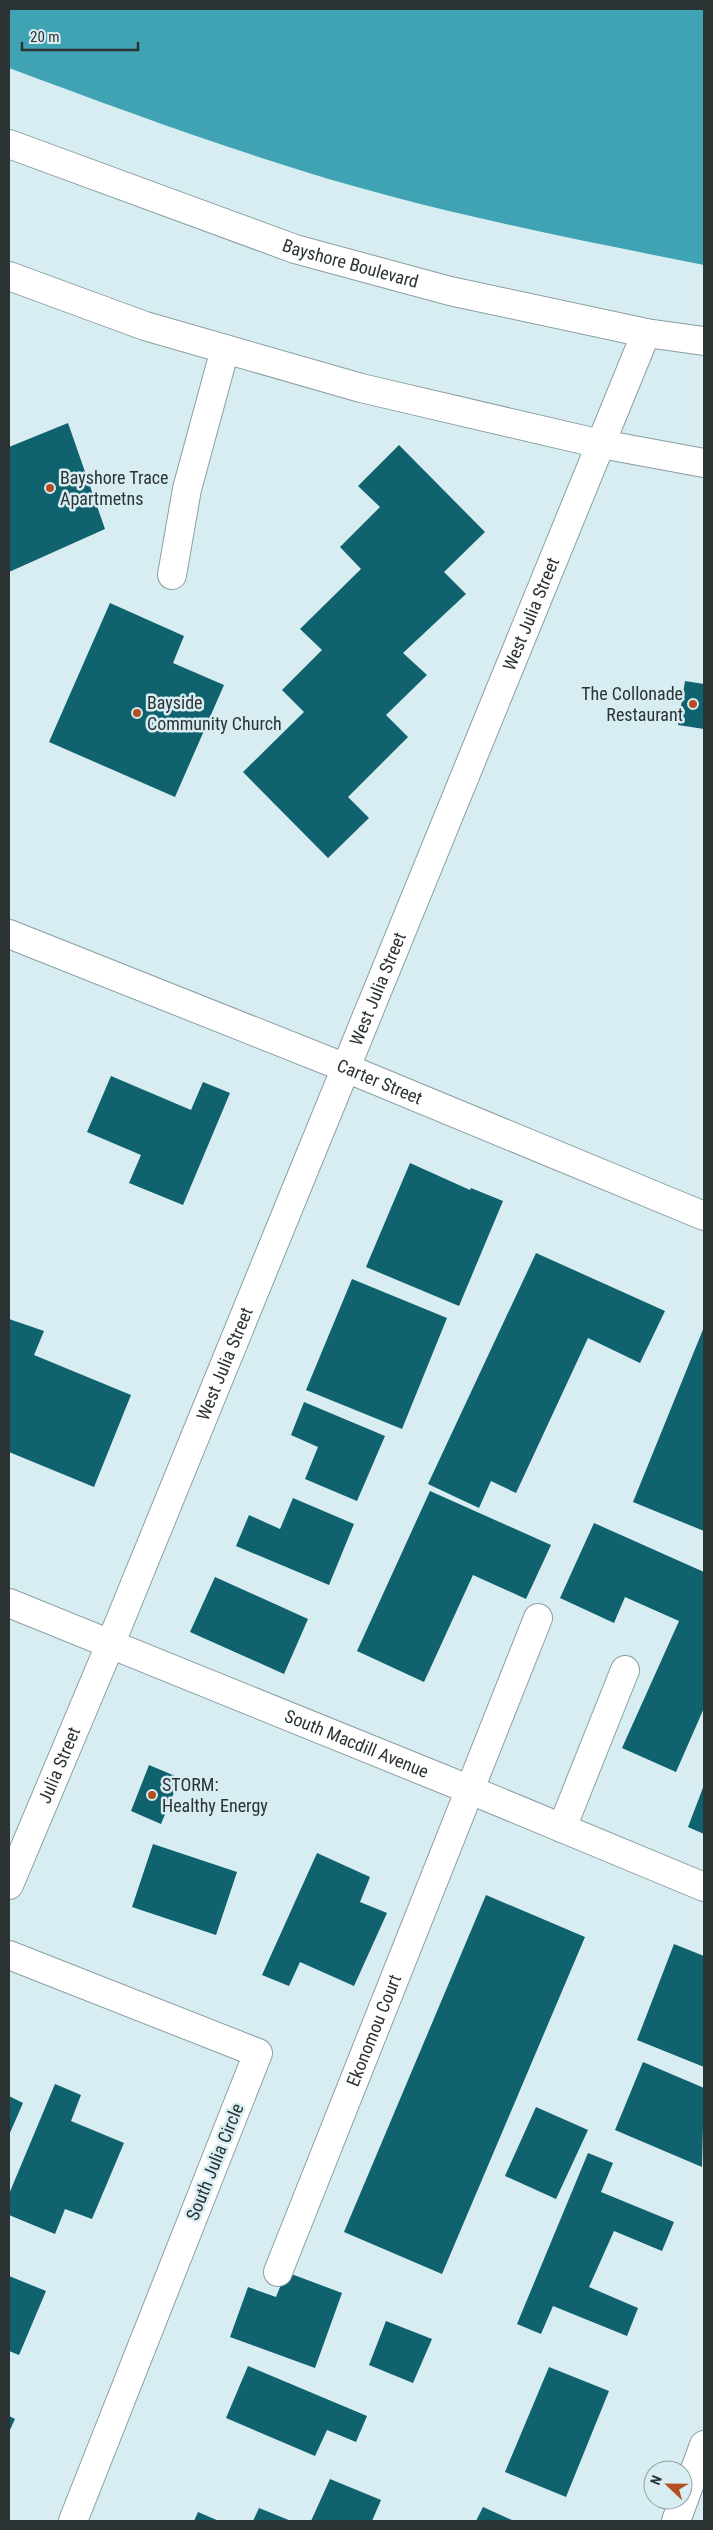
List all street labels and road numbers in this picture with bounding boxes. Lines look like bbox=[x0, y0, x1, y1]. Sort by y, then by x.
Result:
street label: Bayshore Boulevard bbox=[280, 234, 421, 292]
street label: West Julia Street bbox=[498, 554, 563, 674]
street label: West Julia Street bbox=[345, 929, 410, 1048]
street label: Carter Street bbox=[334, 1055, 426, 1108]
street label: West Julia Street bbox=[192, 1304, 257, 1423]
street label: South Macdill Avenue bbox=[282, 1705, 432, 1782]
street label: Julia Street bbox=[34, 1724, 84, 1806]
street label: Ekonomou Court bbox=[342, 1971, 405, 2089]
street label: South Julia Circle bbox=[182, 2100, 248, 2223]

